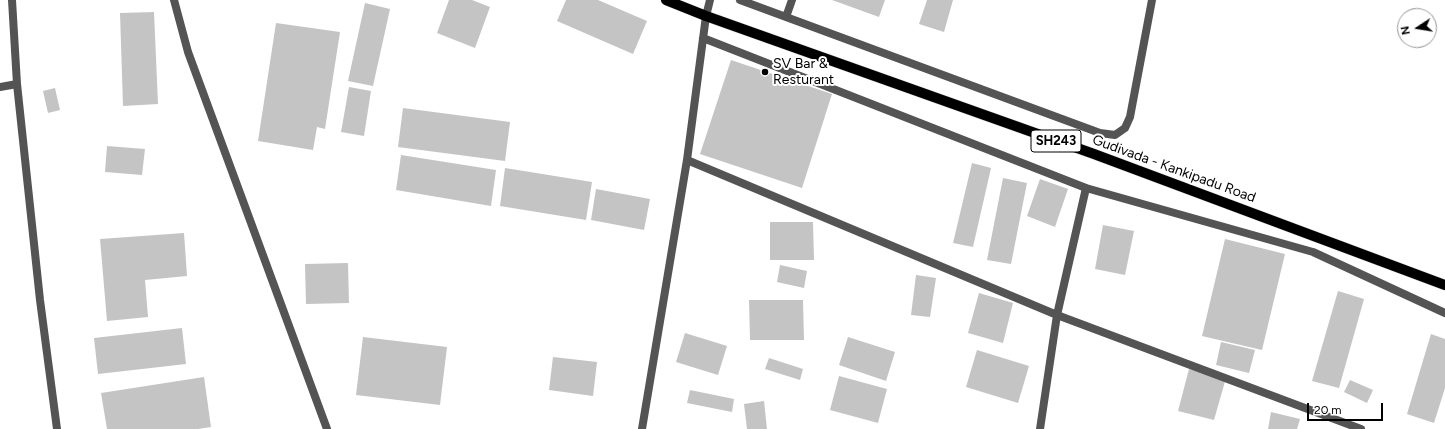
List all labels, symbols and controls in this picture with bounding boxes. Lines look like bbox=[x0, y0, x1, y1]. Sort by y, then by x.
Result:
north arrow bbox=[1397, 8, 1437, 48]
text: N bbox=[1399, 25, 1413, 36]
place label: SV Bar & Resturant bbox=[773, 56, 834, 88]
marker: SV Bar & Resturant bbox=[760, 67, 770, 77]
road number: SH243 bbox=[1031, 130, 1081, 152]
street label: Gudivada - Kankipadu Road bbox=[1090, 132, 1258, 206]
scale bar bbox=[1309, 395, 1385, 421]
text: 20 m bbox=[1314, 403, 1342, 417]

